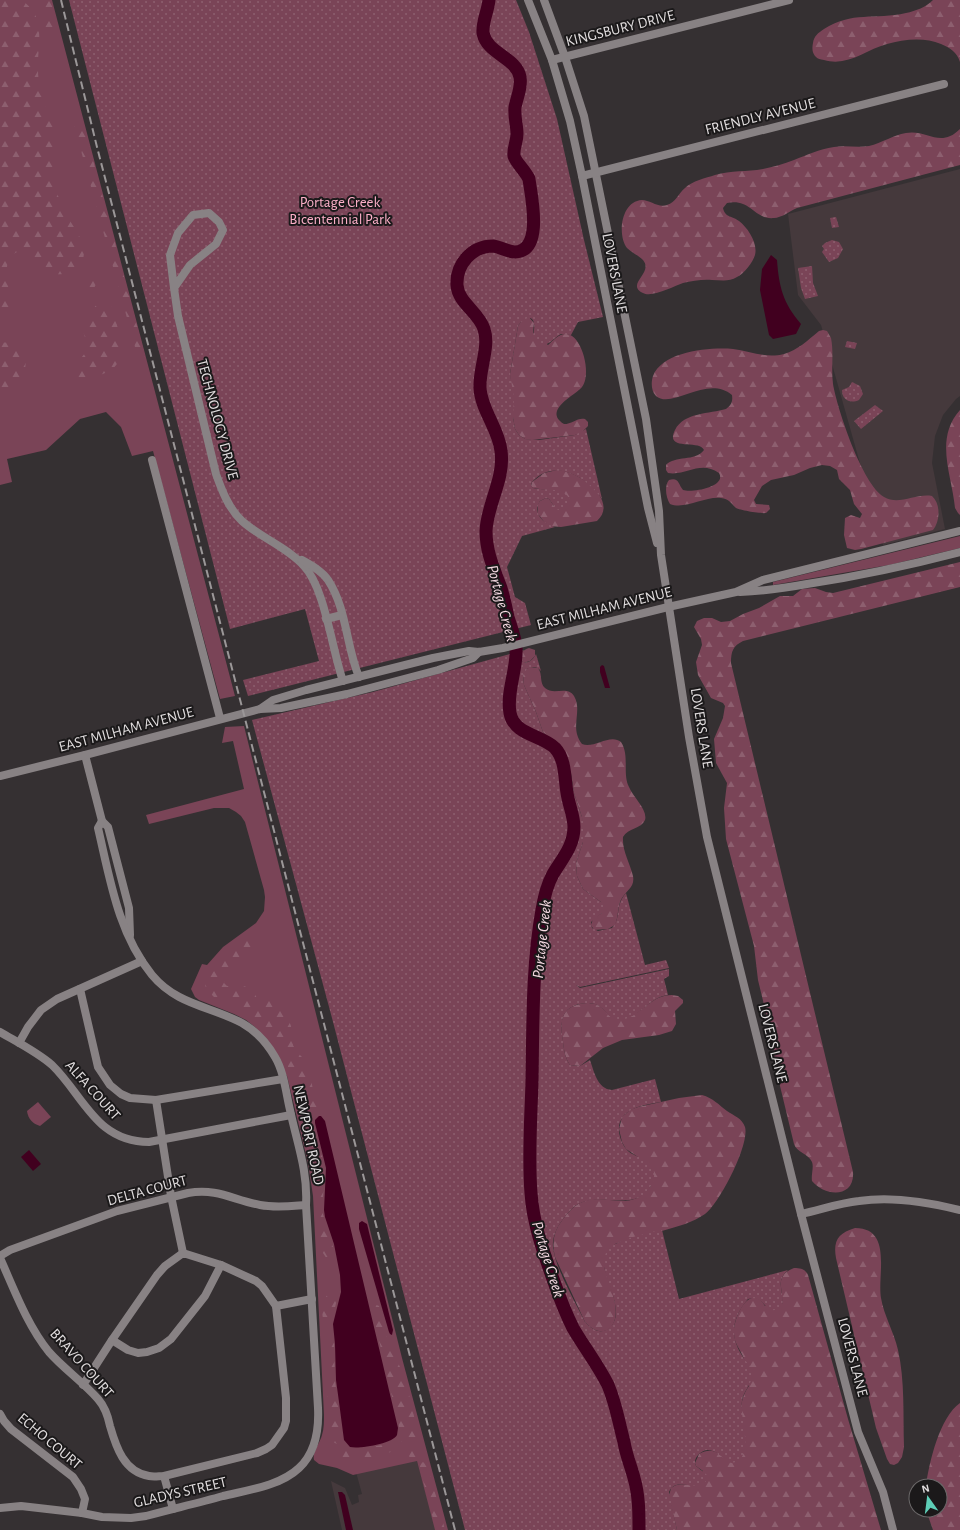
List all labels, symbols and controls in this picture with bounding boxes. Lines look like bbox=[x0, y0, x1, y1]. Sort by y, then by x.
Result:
street label: KINGSBURY DRIVE bbox=[564, 8, 676, 49]
street label: FRIENDLY AVENUE bbox=[704, 96, 817, 137]
park label: Portage Creek Bicentennial Park bbox=[289, 195, 391, 227]
street label: LOVERS LANE bbox=[599, 232, 630, 314]
street label: TECHNOLOGY DRIVE bbox=[194, 357, 241, 481]
water label: Portage Creek bbox=[484, 563, 520, 643]
street label: EAST MILHAM AVENUE bbox=[535, 584, 673, 633]
street label: LOVERS LANE bbox=[688, 687, 715, 769]
street label: EAST MILHAM AVENUE bbox=[57, 704, 195, 755]
water label: Portage Creek bbox=[530, 899, 554, 979]
street label: LOVERS LANE bbox=[755, 1002, 790, 1084]
street label: ALFA COURT bbox=[62, 1058, 123, 1123]
street label: NEWPORT ROAD bbox=[291, 1084, 326, 1187]
street label: DELTA COURT bbox=[106, 1172, 189, 1208]
water label: Portage Creek bbox=[529, 1219, 567, 1299]
street label: LOVERS LANE bbox=[835, 1316, 870, 1398]
street label: BRAVO COURT bbox=[47, 1326, 117, 1401]
street label: ECHO COURT bbox=[15, 1410, 85, 1473]
street label: GLADYS STREET bbox=[132, 1474, 229, 1510]
north arrow bbox=[908, 1478, 948, 1518]
text: N bbox=[921, 1483, 931, 1495]

